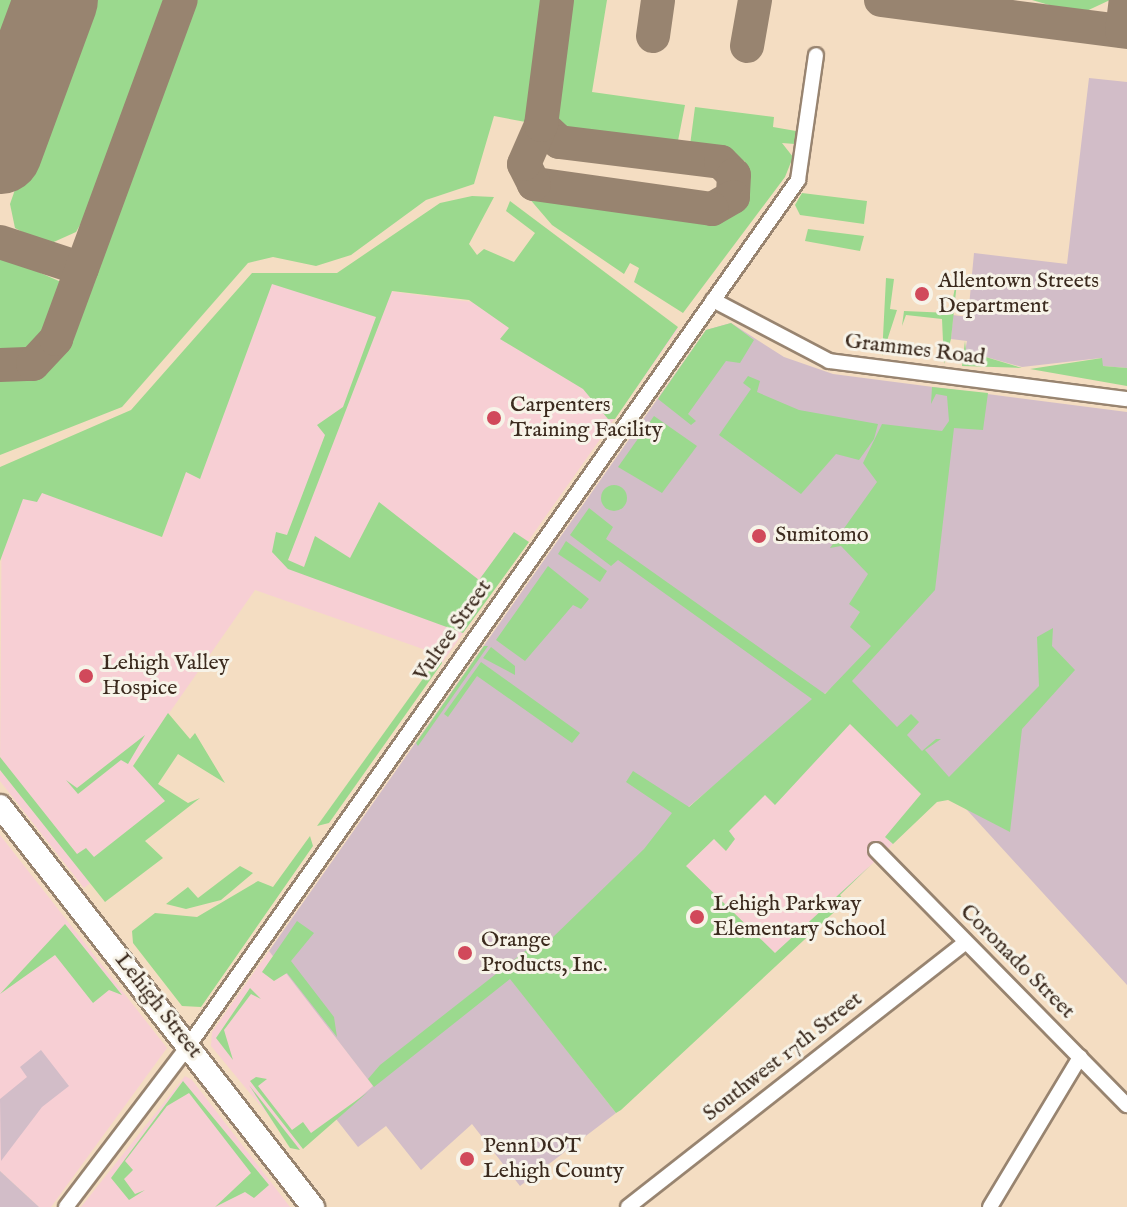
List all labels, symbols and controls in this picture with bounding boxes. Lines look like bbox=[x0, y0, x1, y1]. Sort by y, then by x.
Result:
place label: Allentown Streets Department bbox=[938, 268, 1099, 320]
marker: Allentown Streets Department bbox=[913, 285, 931, 303]
street label: Grammes Road bbox=[843, 328, 987, 372]
place label: Carpenters Training Facility bbox=[510, 392, 663, 444]
marker: Carpenters Training Facility bbox=[485, 409, 503, 427]
place label: Sumitomo bbox=[775, 523, 869, 549]
marker: Sumitomo bbox=[750, 527, 768, 545]
street label: Vultee Street bbox=[408, 575, 498, 687]
place label: Lehigh Valley Hospice bbox=[102, 650, 229, 702]
marker: Lehigh Valley Hospice bbox=[77, 667, 95, 685]
place label: Lehigh Parkway Elementary School bbox=[713, 891, 886, 942]
street label: Coronado Street bbox=[954, 899, 1080, 1025]
marker: Lehigh Parkway Elementary School bbox=[688, 908, 706, 926]
place label: Orange Products, Inc. bbox=[481, 927, 608, 978]
marker: Orange Products, Inc. bbox=[456, 944, 474, 962]
street label: Lehigh Street bbox=[109, 948, 207, 1064]
street label: Southwest 17th Street bbox=[698, 987, 868, 1127]
place label: PennDOT Lehigh County bbox=[483, 1133, 624, 1184]
marker: PennDOT Lehigh County bbox=[458, 1150, 476, 1168]

